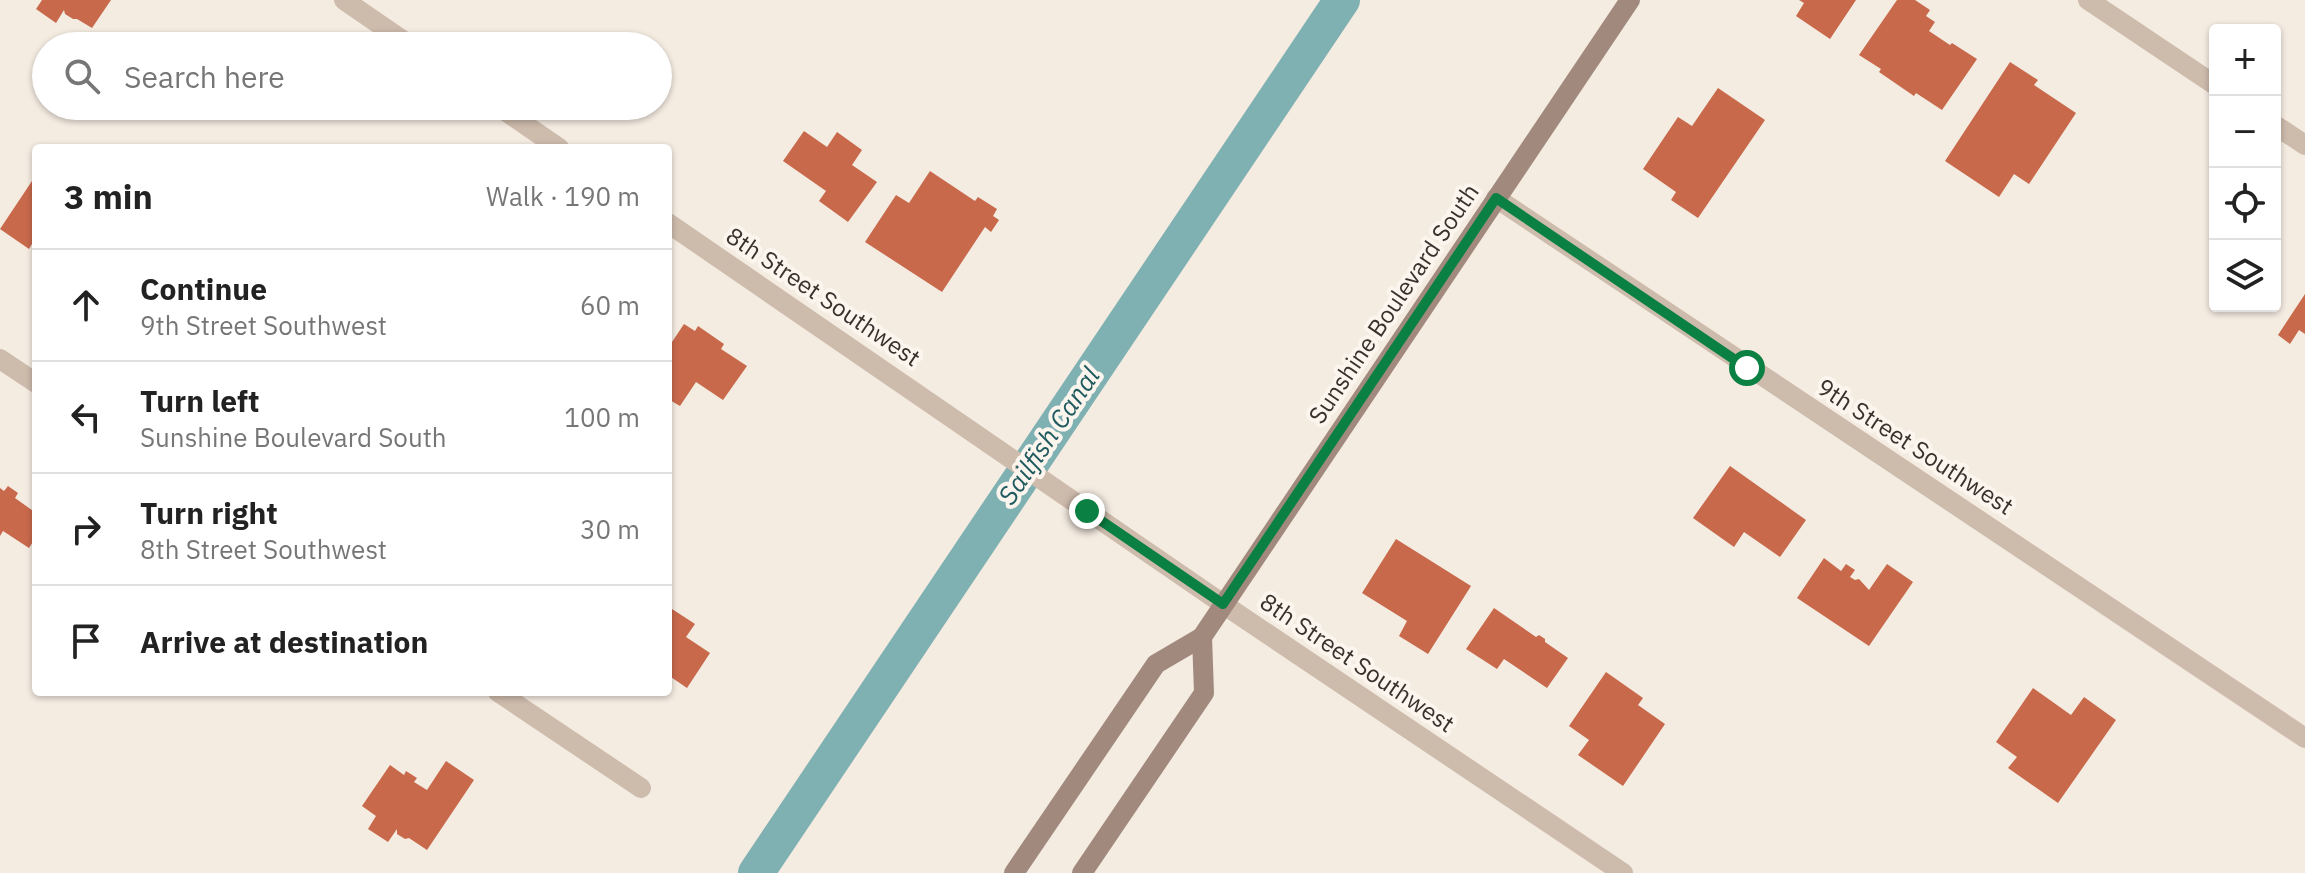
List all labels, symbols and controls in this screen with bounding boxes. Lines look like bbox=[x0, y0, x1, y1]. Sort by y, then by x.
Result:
map controls bbox=[2209, 24, 2281, 312]
button: + bbox=[2209, 24, 2281, 96]
search box bbox=[32, 32, 672, 120]
icon: search bbox=[60, 54, 104, 98]
text: Search here bbox=[124, 57, 285, 96]
button: − bbox=[2209, 96, 2281, 168]
button: locate bbox=[2209, 168, 2281, 240]
text: 3 min bbox=[64, 174, 153, 218]
street label: Sunshine Boulevard South bbox=[1301, 177, 1486, 430]
text: Walk · 190 m bbox=[486, 179, 640, 213]
street label: 8th Street Southwest bbox=[720, 219, 927, 373]
button: layers bbox=[2209, 240, 2281, 312]
text: Continue bbox=[140, 269, 267, 308]
icon: ahead bbox=[64, 283, 108, 327]
text: 60 m bbox=[580, 288, 640, 322]
text: 9th Street Southwest bbox=[140, 308, 387, 342]
route start bbox=[1729, 350, 1765, 386]
water label: Sailfish Canal bbox=[990, 360, 1107, 511]
street label: 9th Street Southwest bbox=[1811, 371, 2020, 522]
text: Turn left bbox=[140, 381, 259, 420]
icon: left bbox=[64, 395, 108, 439]
text: 100 m bbox=[564, 400, 640, 434]
text: Sunshine Boulevard South bbox=[140, 420, 447, 454]
text: Turn right bbox=[140, 493, 278, 532]
route end bbox=[1069, 493, 1105, 529]
icon: right bbox=[64, 507, 108, 551]
text: 30 m bbox=[580, 512, 640, 546]
text: 8th Street Southwest bbox=[140, 532, 387, 566]
street label: 8th Street Southwest bbox=[1254, 585, 1461, 739]
icon: arrive bbox=[64, 619, 108, 663]
text: Arrive at destination bbox=[140, 622, 428, 661]

